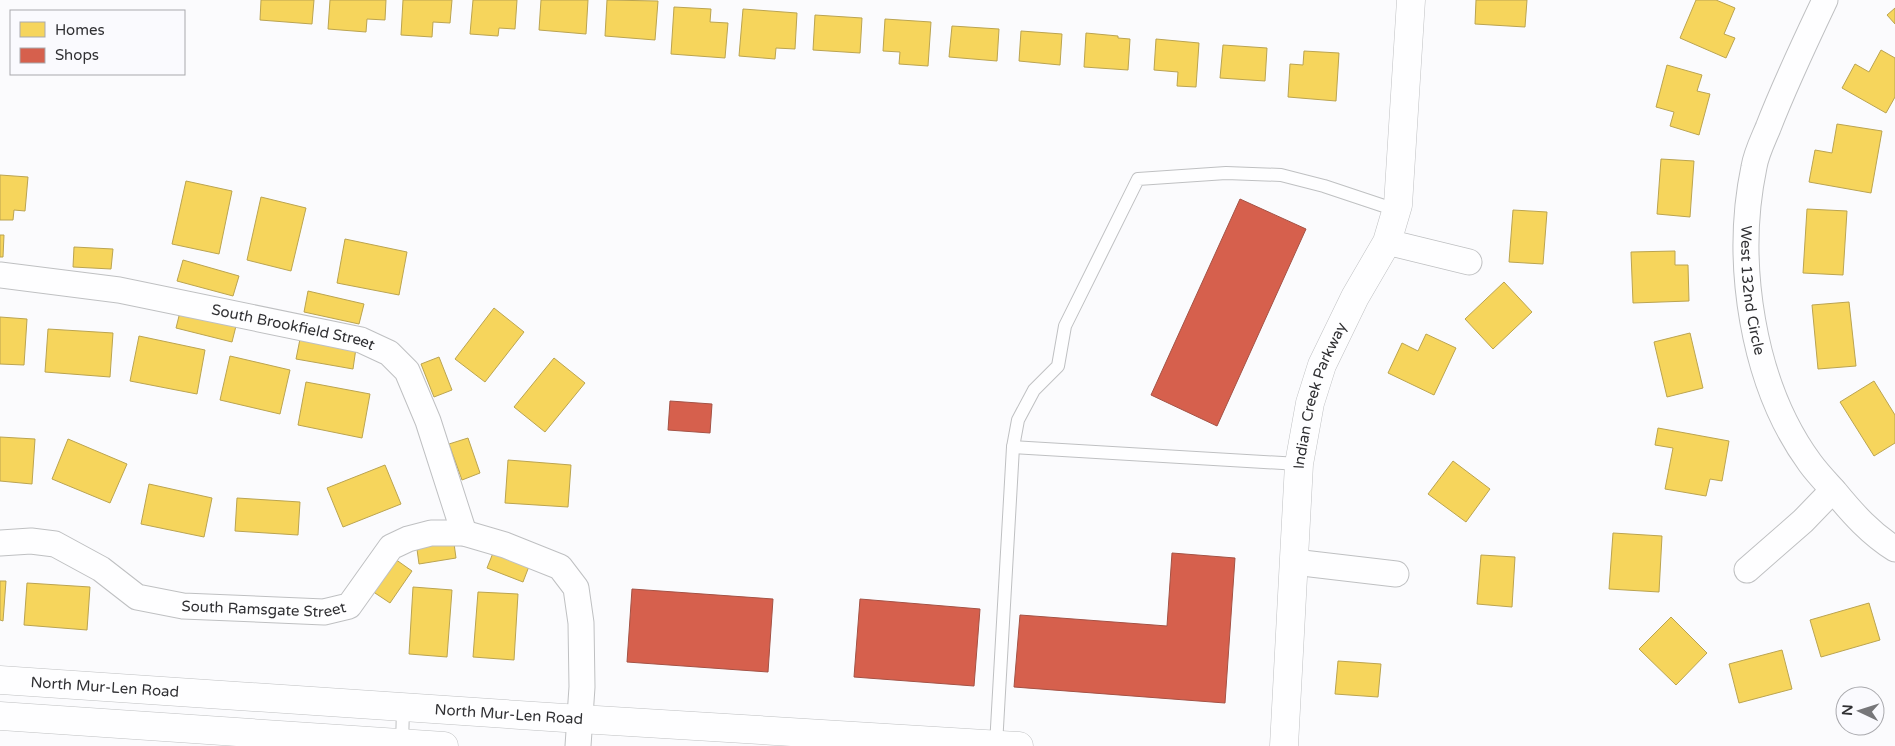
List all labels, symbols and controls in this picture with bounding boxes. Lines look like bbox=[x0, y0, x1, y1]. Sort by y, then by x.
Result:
legend bbox=[10, 10, 185, 75]
text: Homes bbox=[55, 21, 105, 39]
text: Shops bbox=[55, 46, 99, 64]
street label: West 132nd Circle bbox=[1737, 225, 1769, 357]
street label: South Brookfield Street bbox=[210, 300, 378, 354]
street label: Indian Creek Parkway bbox=[1290, 319, 1350, 469]
street label: South Ramsgate Street bbox=[181, 597, 348, 621]
street label: North Mur-Len Road bbox=[30, 673, 180, 701]
north arrow bbox=[1835, 686, 1885, 736]
street label: North Mur-Len Road bbox=[434, 700, 584, 728]
text: N bbox=[1839, 704, 1856, 716]

